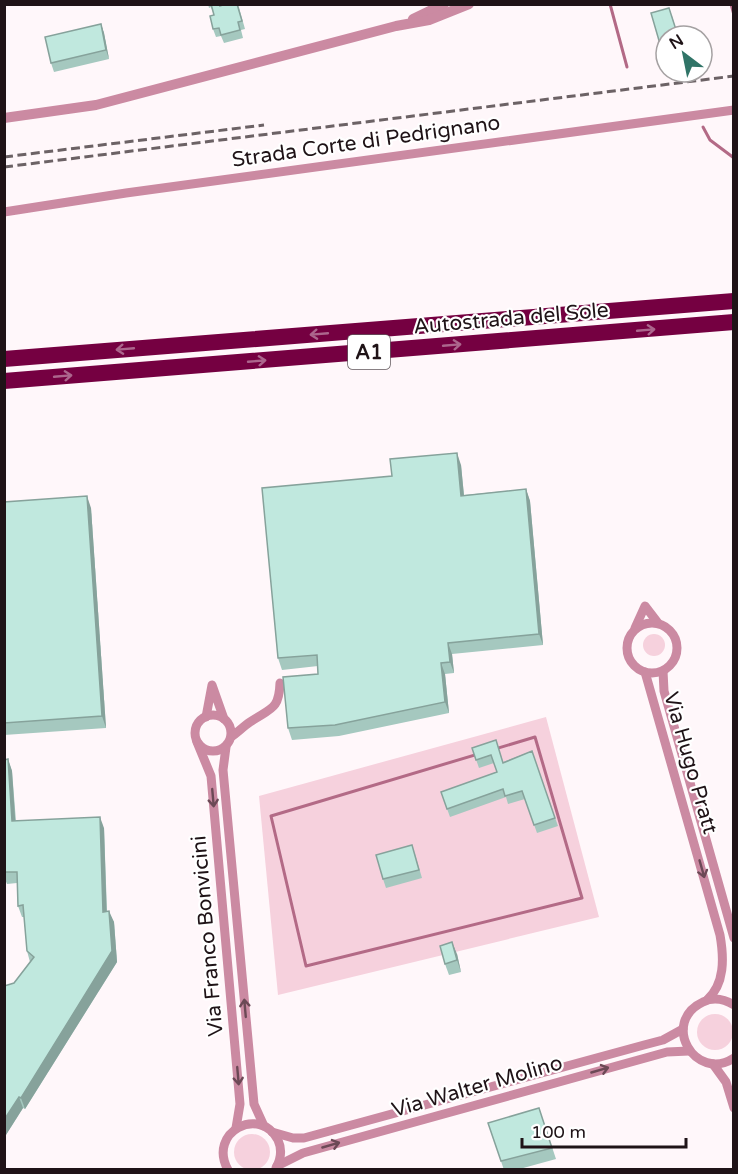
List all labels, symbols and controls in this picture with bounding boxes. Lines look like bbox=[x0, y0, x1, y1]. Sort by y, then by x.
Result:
north arrow bbox=[654, 24, 714, 84]
text: N bbox=[666, 30, 687, 54]
street label: Strada Corte di Pedrignano bbox=[230, 110, 502, 173]
street label: Autostrada del Sole bbox=[412, 298, 610, 339]
one-way arrow bbox=[635, 324, 655, 335]
one-way arrow bbox=[310, 328, 330, 339]
road number: A1 bbox=[348, 335, 390, 369]
one-way arrow bbox=[441, 339, 461, 350]
one-way arrow bbox=[115, 344, 135, 355]
one-way arrow bbox=[247, 355, 267, 366]
one-way arrow bbox=[52, 370, 72, 381]
street label: Via Hugo Pratt bbox=[658, 689, 723, 837]
one-way arrow bbox=[208, 788, 219, 807]
street label: Via Franco Bonvicini bbox=[186, 834, 229, 1037]
one-way arrow bbox=[697, 859, 708, 878]
one-way arrow bbox=[239, 998, 250, 1018]
street label: Via Walter Molino bbox=[389, 1050, 565, 1123]
one-way arrow bbox=[590, 1064, 609, 1075]
one-way arrow bbox=[233, 1065, 244, 1085]
scale bar bbox=[522, 1111, 686, 1149]
text: 100 m bbox=[531, 1121, 586, 1143]
one-way arrow bbox=[322, 1139, 341, 1150]

